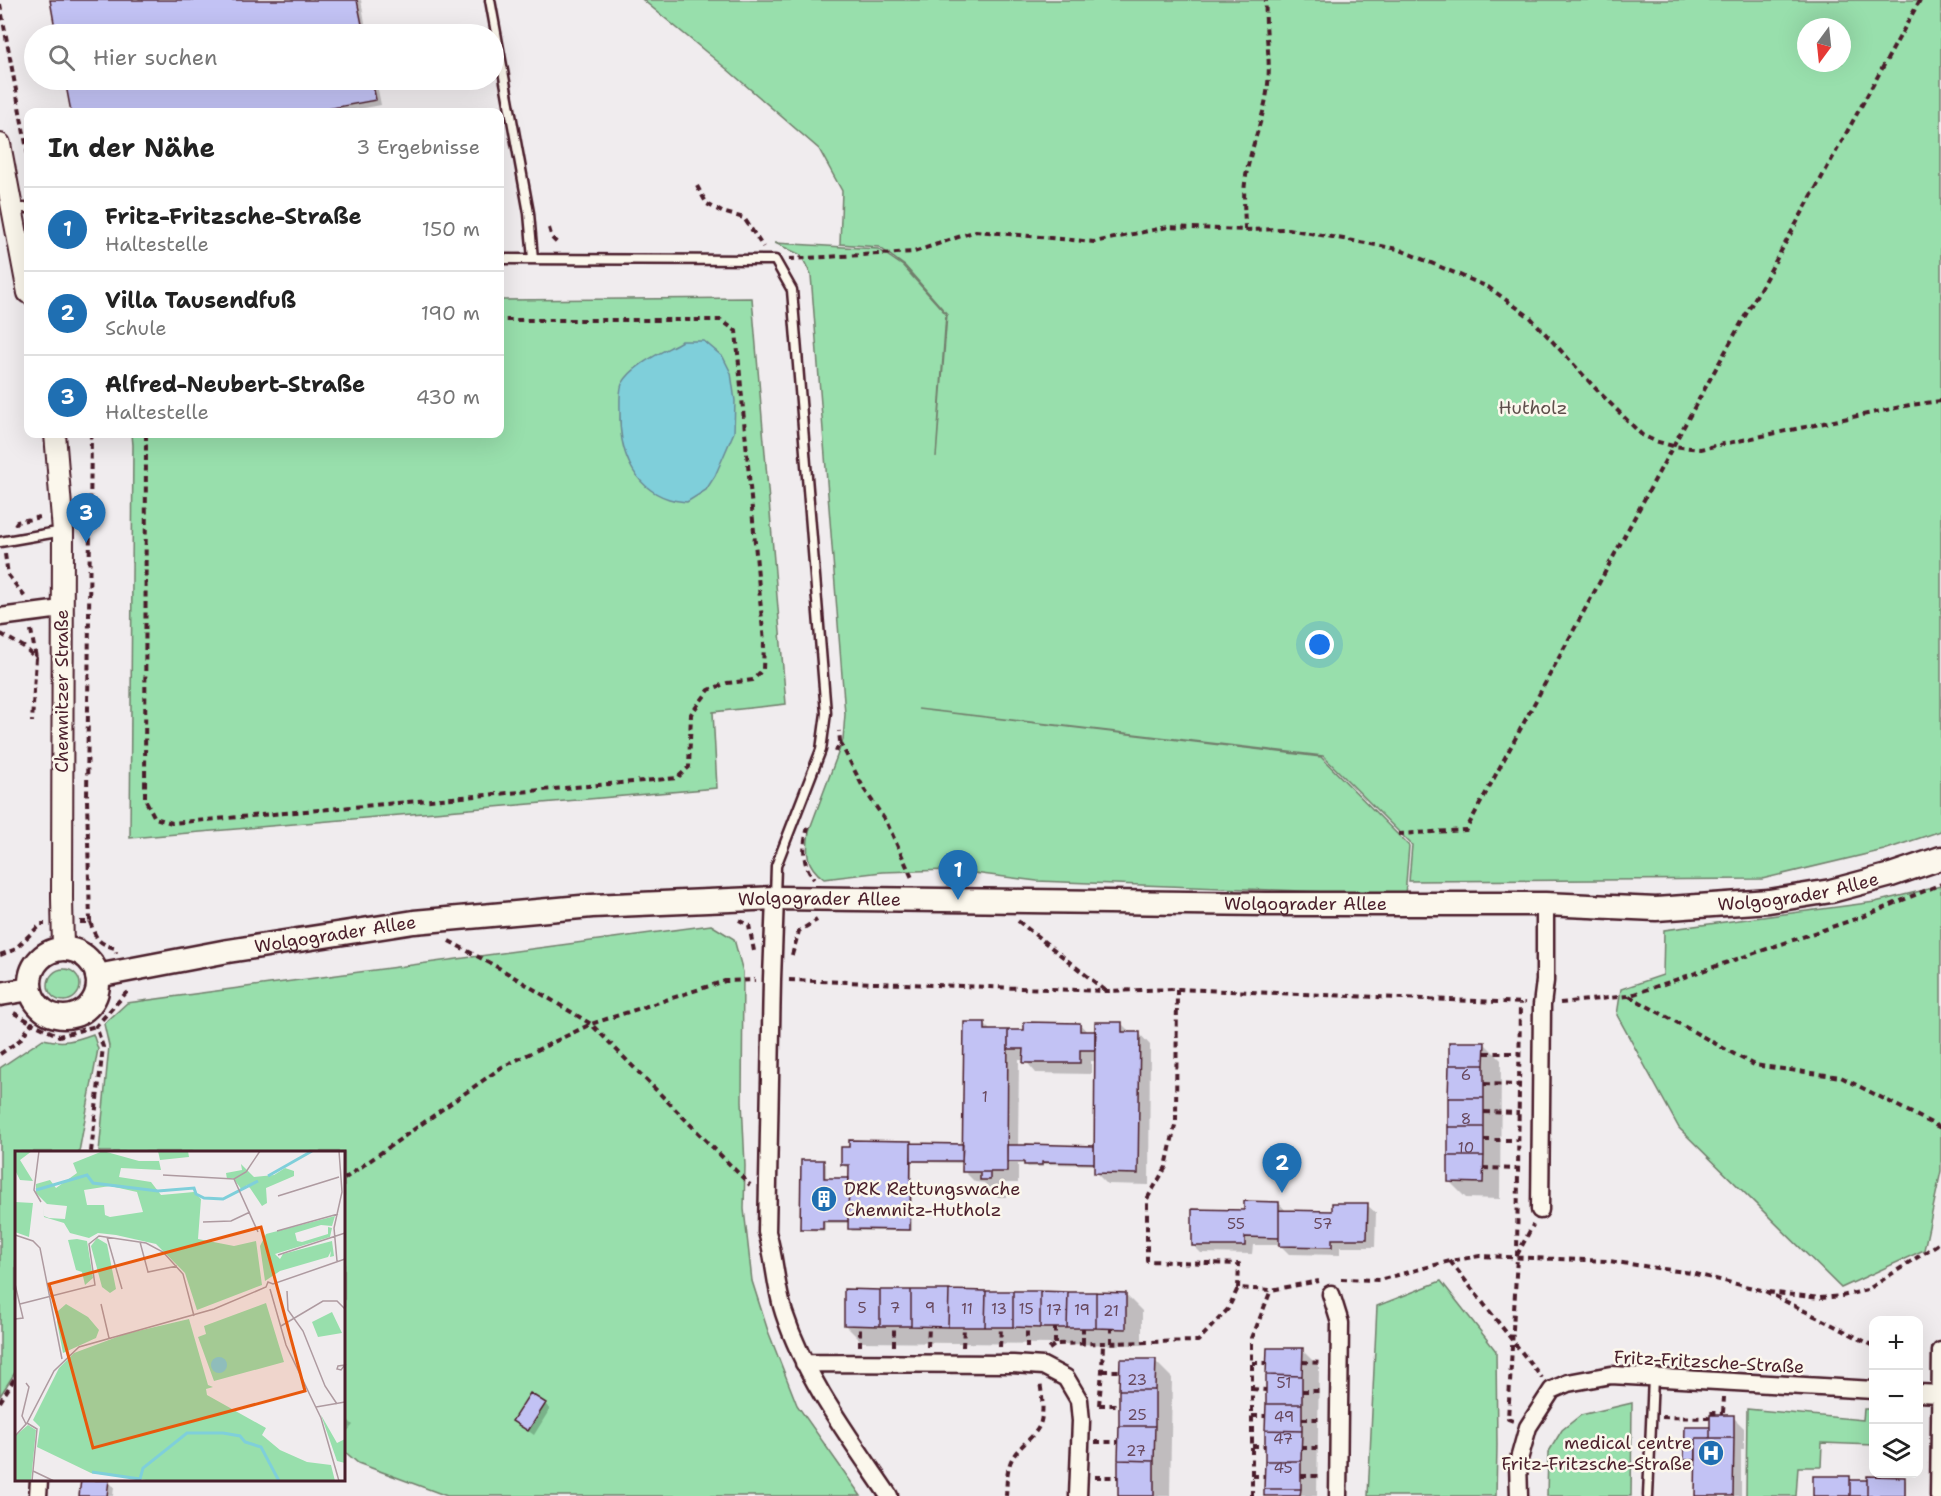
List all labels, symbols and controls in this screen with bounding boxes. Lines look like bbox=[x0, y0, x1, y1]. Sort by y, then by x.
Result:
north arrow bbox=[1797, 18, 1851, 72]
search box bbox=[24, 24, 504, 90]
icon: search bbox=[45, 41, 78, 74]
text: Hier suchen bbox=[93, 43, 218, 72]
text: In der Nähe bbox=[48, 130, 215, 165]
text: 3 Ergebnisse bbox=[356, 134, 480, 160]
text: Fritz-Fritzsche-Straße bbox=[105, 202, 362, 231]
text: 1 bbox=[63, 216, 72, 242]
text: 150 m bbox=[422, 216, 480, 242]
text: Haltestelle bbox=[105, 231, 209, 257]
text: Villa Tausendfuß bbox=[105, 286, 296, 315]
text: 2 bbox=[61, 300, 75, 326]
text: 190 m bbox=[421, 300, 480, 326]
text: Schule bbox=[105, 315, 167, 341]
text: Alfred-Neubert-Straße bbox=[105, 370, 365, 399]
text: 3 bbox=[61, 384, 75, 410]
text: 430 m bbox=[416, 384, 480, 410]
park label: Hutholz bbox=[1498, 396, 1568, 420]
text: Haltestelle bbox=[105, 399, 209, 425]
pin: 3 bbox=[66, 494, 106, 543]
street label: Chemnitzer Straße bbox=[50, 609, 74, 773]
your location bbox=[1305, 630, 1334, 659]
pin: 1 bbox=[938, 850, 978, 900]
street label: Wolgograder Allee bbox=[1717, 867, 1881, 917]
street label: Wolgograder Allee bbox=[737, 886, 901, 912]
street label: Wolgograder Allee bbox=[1224, 891, 1387, 916]
street label: Wolgograder Allee bbox=[253, 910, 418, 959]
house number: 6 bbox=[1461, 1065, 1471, 1085]
house number: 1 bbox=[982, 1087, 988, 1107]
house number: 8 bbox=[1461, 1109, 1471, 1129]
house number: 10 bbox=[1458, 1138, 1474, 1158]
pin: 2 bbox=[1262, 1144, 1302, 1193]
inset map bbox=[15, 1151, 345, 1481]
place label: DRK Rettungswache Chemnitz-Hutholz bbox=[844, 1177, 1020, 1222]
building icon: DRK Rettungswache Chemnitz-Hutholz bbox=[809, 1184, 839, 1214]
house number: 55 bbox=[1227, 1214, 1245, 1234]
house number: 57 bbox=[1314, 1214, 1332, 1234]
house number: 5 bbox=[857, 1298, 867, 1318]
house number: 7 bbox=[890, 1298, 900, 1318]
house number: 9 bbox=[925, 1298, 935, 1318]
house number: 11 bbox=[961, 1299, 973, 1319]
house number: 13 bbox=[991, 1299, 1007, 1319]
house number: 15 bbox=[1018, 1299, 1034, 1319]
house number: 17 bbox=[1046, 1300, 1062, 1320]
house number: 19 bbox=[1074, 1300, 1090, 1320]
house number: 21 bbox=[1103, 1301, 1119, 1321]
map controls bbox=[1869, 1316, 1923, 1478]
button: + bbox=[1869, 1316, 1923, 1370]
street label: Fritz-Fritzsche-Straße bbox=[1613, 1345, 1805, 1379]
house number: 23 bbox=[1127, 1370, 1147, 1390]
button: − bbox=[1869, 1370, 1923, 1424]
house number: 51 bbox=[1277, 1373, 1291, 1393]
house number: 25 bbox=[1127, 1405, 1147, 1425]
house number: 49 bbox=[1274, 1407, 1294, 1427]
button: layers bbox=[1869, 1424, 1923, 1478]
house number: 47 bbox=[1273, 1429, 1293, 1449]
place label: medical centre Fritz-Fritzsche-Straße bbox=[1501, 1431, 1692, 1476]
hospital icon: medical centre Fritz-Fritzsche-Straße bbox=[1696, 1438, 1726, 1468]
house number: 27 bbox=[1126, 1441, 1146, 1461]
house number: 45 bbox=[1273, 1458, 1293, 1478]

